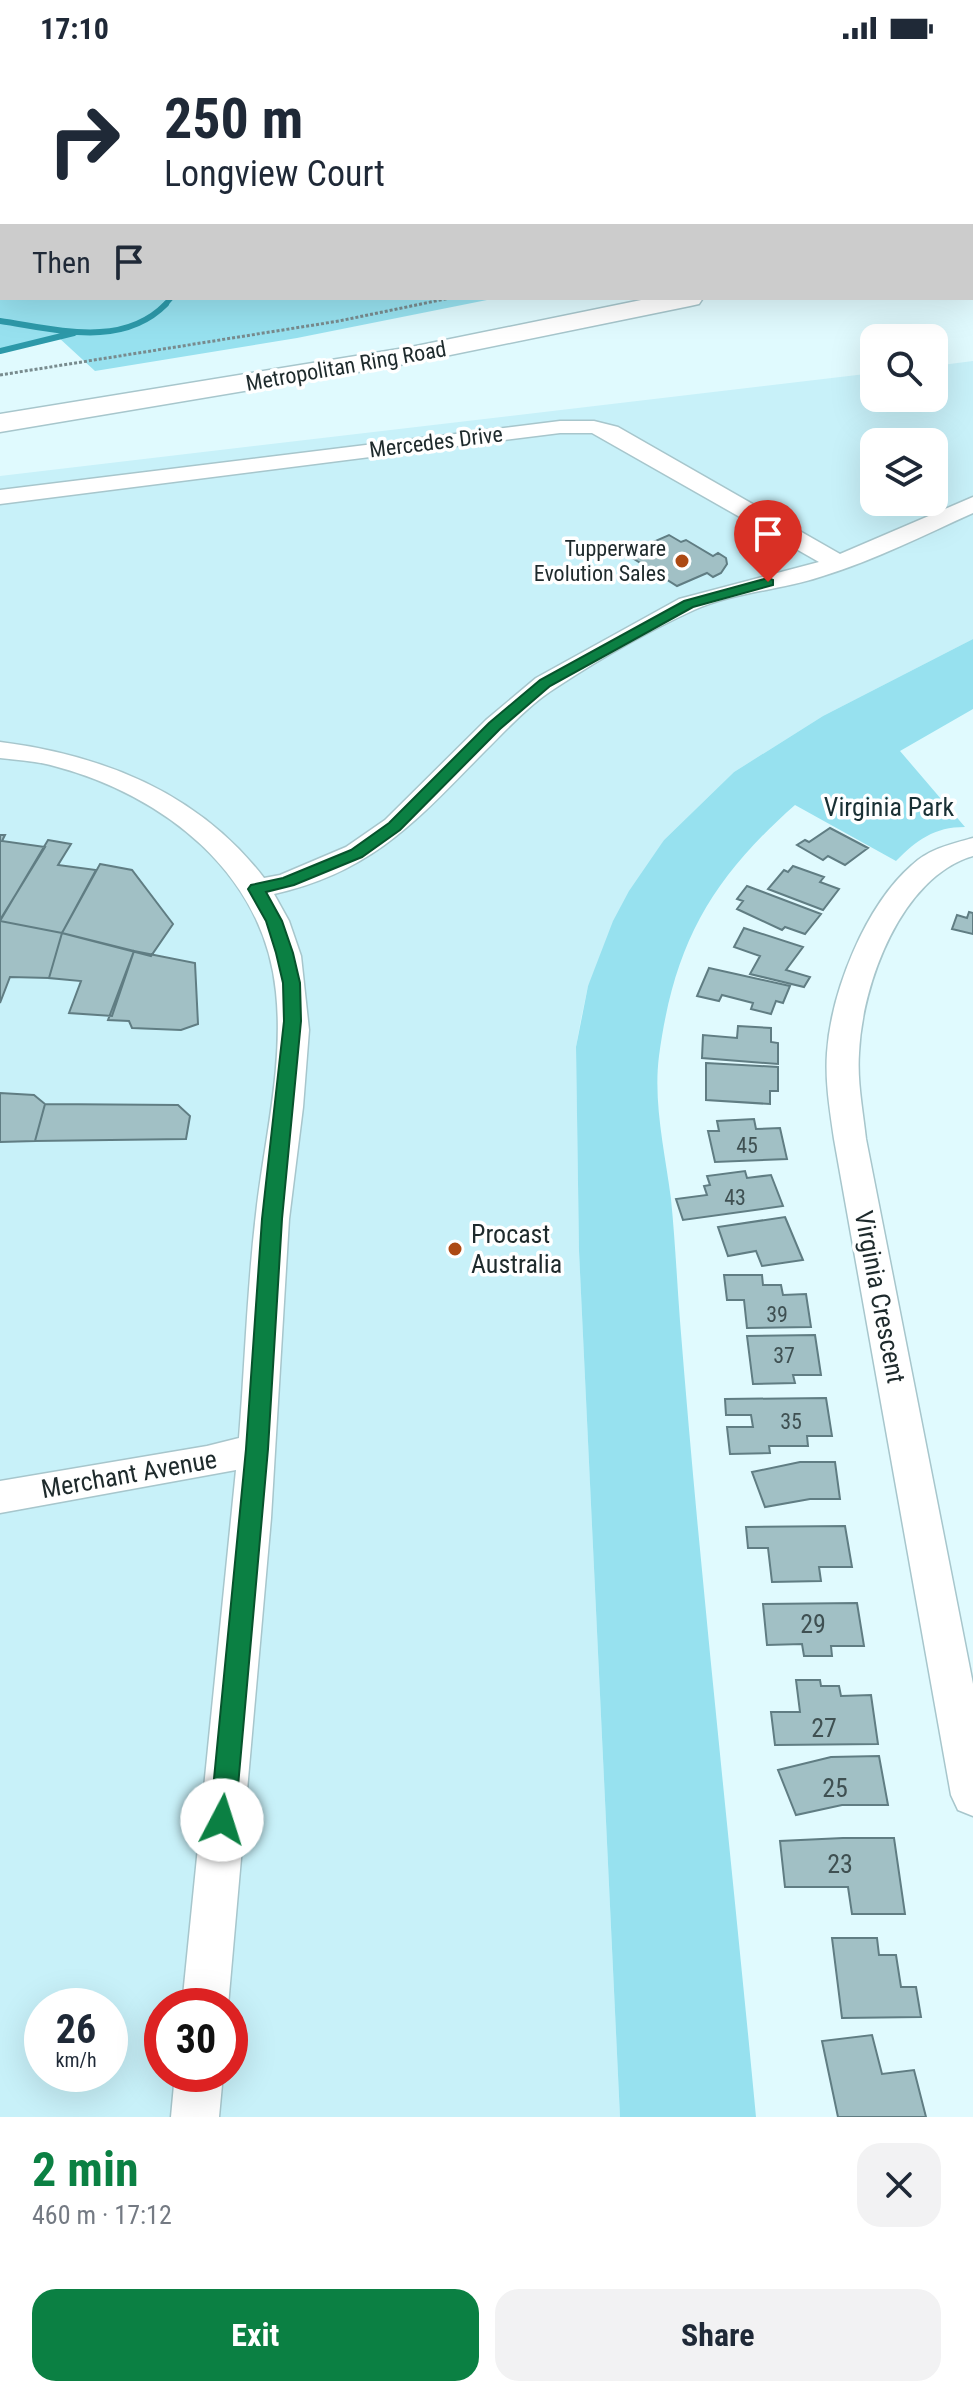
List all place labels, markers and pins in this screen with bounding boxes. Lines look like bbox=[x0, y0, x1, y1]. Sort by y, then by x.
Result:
pin bbox=[734, 500, 802, 582]
place label: Tupperware Evolution Sales bbox=[534, 536, 666, 586]
marker: Tupperware Evolution Sales bbox=[673, 552, 691, 570]
place label: Procast Australia bbox=[471, 1219, 562, 1279]
marker: Procast Australia bbox=[446, 1240, 464, 1258]

